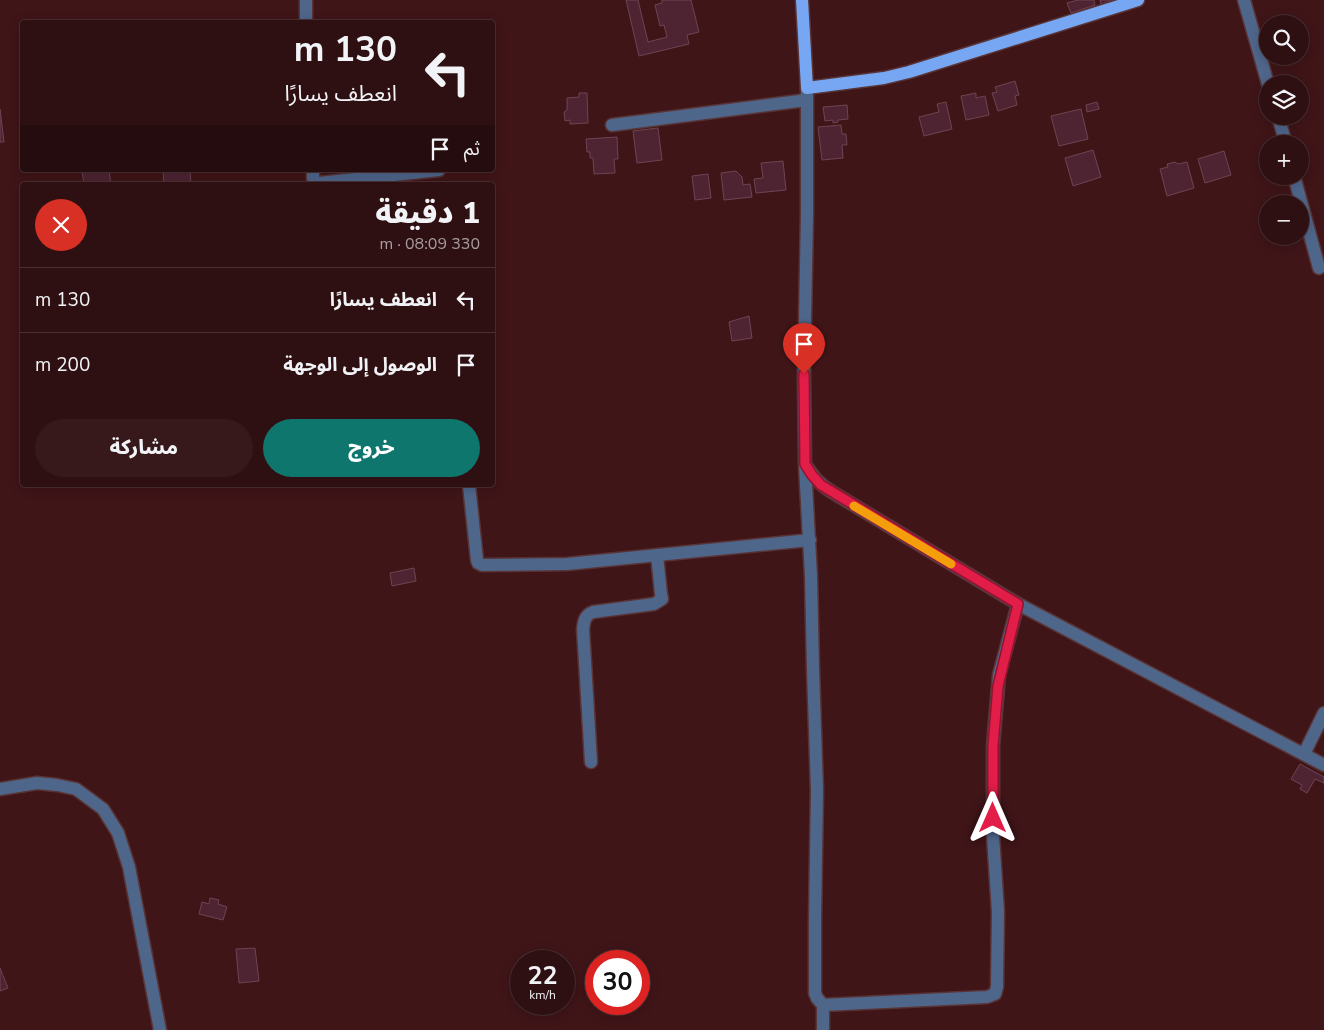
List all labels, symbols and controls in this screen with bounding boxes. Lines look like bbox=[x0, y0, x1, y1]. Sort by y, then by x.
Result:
map controls bbox=[1259, 15, 1309, 245]
button: search bbox=[1259, 15, 1309, 65]
text: 130 m bbox=[294, 26, 397, 73]
icon: left bbox=[415, 40, 480, 105]
button: layers bbox=[1259, 75, 1309, 125]
text: انعطف يسارًا bbox=[285, 79, 397, 109]
icon: arrive bbox=[426, 135, 454, 163]
button: + bbox=[1259, 135, 1309, 185]
text: ثم bbox=[464, 136, 480, 162]
text: 1 دقيقة bbox=[375, 193, 480, 234]
button: − bbox=[1259, 195, 1309, 245]
button: close bbox=[35, 199, 87, 251]
text: 330 m · 08:09 bbox=[379, 233, 480, 255]
icon: left bbox=[452, 286, 480, 314]
text: 130 m bbox=[35, 287, 90, 313]
text: انعطف يسارًا bbox=[330, 287, 437, 313]
pin bbox=[783, 323, 825, 374]
icon: arrive bbox=[790, 330, 818, 358]
icon: arrive bbox=[452, 351, 480, 379]
text: 200 m bbox=[35, 352, 90, 378]
text: الوصول إلى الوجهة bbox=[283, 352, 437, 378]
button: مشاركة bbox=[35, 419, 253, 477]
button: خروج bbox=[263, 419, 480, 477]
position arrow bbox=[966, 791, 1018, 843]
speed limit sign: 30 bbox=[585, 950, 650, 1015]
text: 22 bbox=[527, 959, 558, 993]
text: km/h bbox=[529, 987, 556, 1003]

